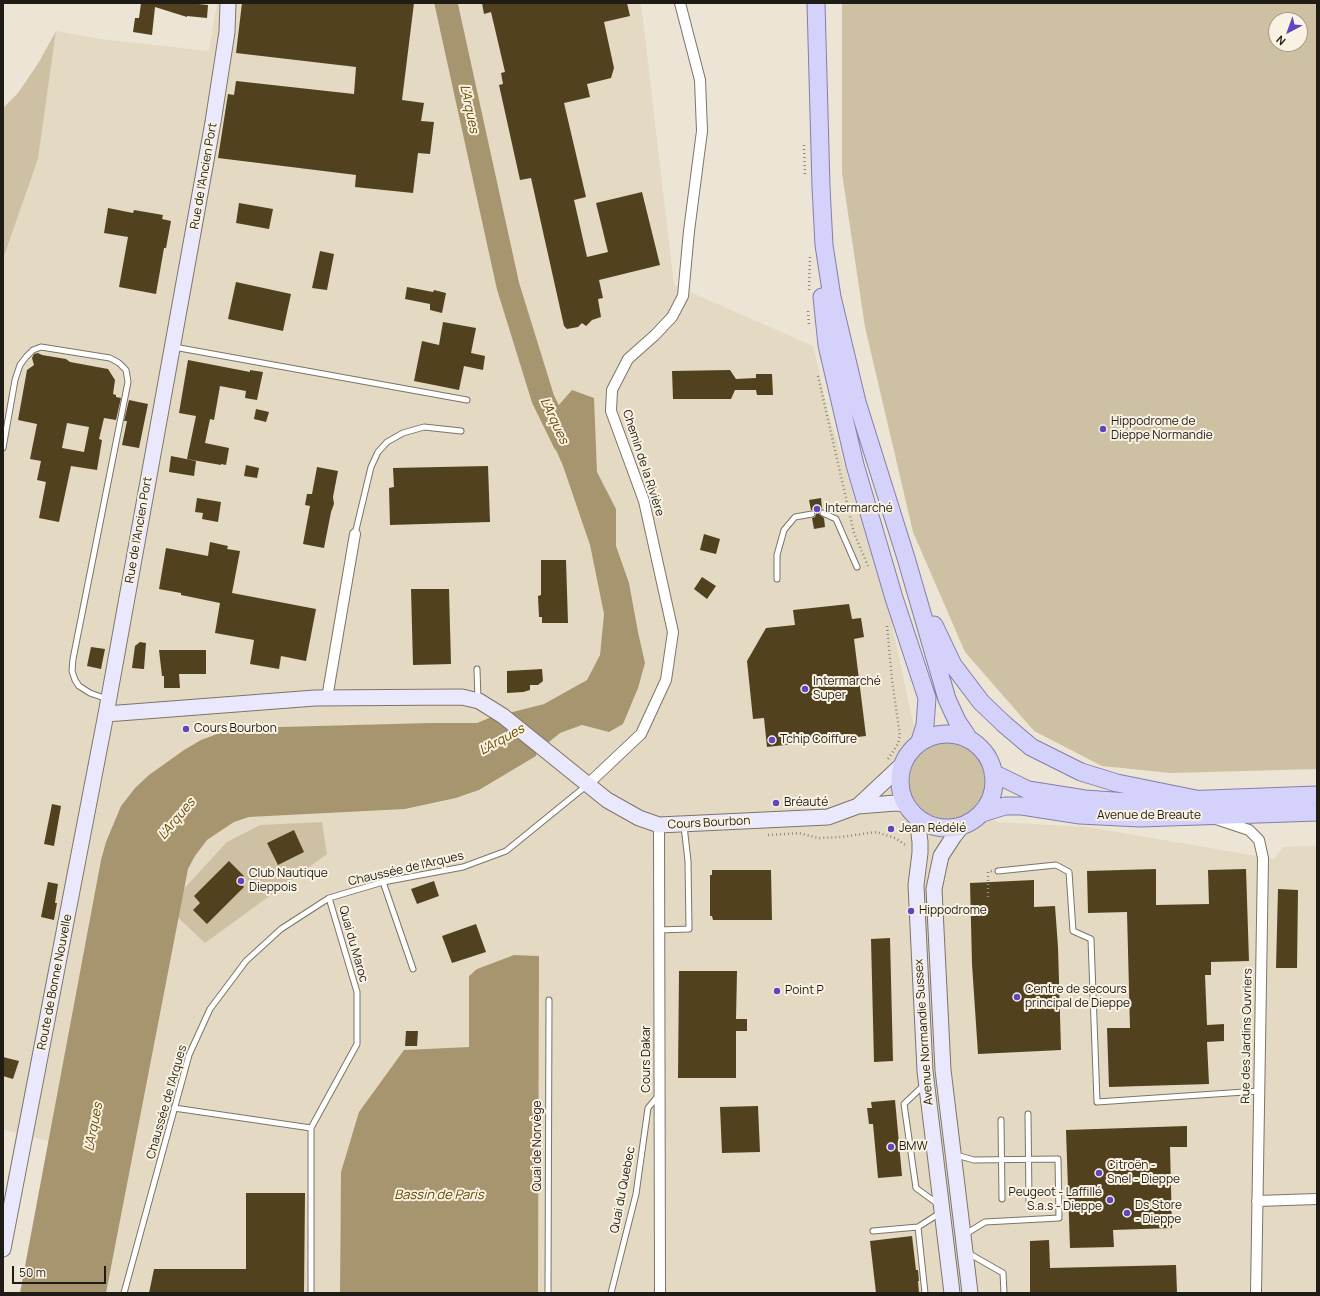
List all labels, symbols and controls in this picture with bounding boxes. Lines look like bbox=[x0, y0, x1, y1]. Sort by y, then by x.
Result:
north arrow bbox=[1268, 12, 1308, 52]
text: N bbox=[1273, 32, 1288, 49]
water label: L'Arques bbox=[456, 83, 482, 135]
street label: Rue de l'Ancien Port bbox=[188, 122, 220, 230]
water label: L'Arques bbox=[537, 395, 571, 447]
street label: Chemin de la Rivière bbox=[619, 408, 667, 518]
place label: Hippodrome de Dieppe Normandie bbox=[1111, 415, 1213, 443]
marker: Hippodrome de Dieppe Normandie bbox=[1098, 424, 1108, 434]
street label: Rue de l'Ancien Port bbox=[123, 476, 155, 584]
place label: Intermarché bbox=[825, 502, 893, 516]
marker: Intermarché bbox=[812, 504, 822, 514]
place label: Intermarché Super bbox=[813, 675, 881, 703]
marker: Intermarché Super bbox=[800, 684, 810, 694]
water label: L'Arques bbox=[477, 721, 527, 759]
place label: Cours Bourbon bbox=[194, 722, 277, 736]
marker: Cours Bourbon bbox=[181, 724, 191, 734]
place label: Tchip Coiffure bbox=[780, 733, 857, 747]
marker: Tchip Coiffure bbox=[767, 735, 777, 745]
water label: L'Arques bbox=[155, 795, 199, 843]
place label: Bréauté bbox=[784, 796, 828, 810]
marker: Bréauté bbox=[771, 798, 781, 808]
street label: Avenue de Breaute bbox=[1097, 809, 1201, 823]
street label: Cours Bourbon bbox=[667, 814, 751, 832]
place label: Jean Rédélé bbox=[899, 822, 966, 836]
marker: Jean Rédélé bbox=[886, 824, 896, 834]
street label: Chaussée de l'Arques bbox=[347, 849, 465, 889]
place label: Club Nautique Dieppois bbox=[249, 867, 328, 895]
marker: Club Nautique Dieppois bbox=[236, 876, 246, 886]
street label: Quai du Maroc bbox=[335, 904, 371, 984]
place label: Hippodrome bbox=[919, 904, 987, 918]
marker: Hippodrome bbox=[906, 906, 916, 916]
street label: Route de Bonne Nouvelle bbox=[35, 913, 75, 1051]
street label: Avenue Normandie Sussex bbox=[912, 958, 936, 1106]
street label: Rue des Jardins Ouvriers bbox=[1239, 968, 1255, 1104]
place label: Centre de secours principal de Dieppe bbox=[1025, 983, 1130, 1011]
place label: Point P bbox=[785, 984, 824, 998]
marker: Point P bbox=[772, 986, 782, 996]
marker: Centre de secours principal de Dieppe bbox=[1012, 992, 1022, 1002]
street label: Cours Dakar bbox=[640, 1025, 654, 1093]
street label: Chaussée de l'Arques bbox=[144, 1043, 190, 1161]
street label: Quai de Norvège bbox=[531, 1100, 545, 1192]
water label: L'Arques bbox=[82, 1101, 106, 1153]
place label: BMW bbox=[899, 1140, 928, 1154]
marker: BMW bbox=[886, 1142, 896, 1152]
street label: Quai du Quebec bbox=[608, 1145, 638, 1235]
place label: Citroën - Snel - Dieppe bbox=[1107, 1159, 1180, 1187]
marker: Citroën - Snel - Dieppe bbox=[1094, 1168, 1104, 1178]
place label: Peugeot - Laffillé S.a.s - Dieppe bbox=[1008, 1186, 1102, 1214]
water label: Bassin de Paris bbox=[394, 1187, 484, 1203]
marker: Peugeot - Laffillé S.a.s - Dieppe bbox=[1105, 1195, 1115, 1205]
place label: Ds Store - Dieppe bbox=[1135, 1199, 1182, 1227]
marker: Ds Store - Dieppe bbox=[1122, 1208, 1132, 1218]
scale bar bbox=[14, 1258, 108, 1284]
text: 50 m bbox=[19, 1264, 46, 1281]

